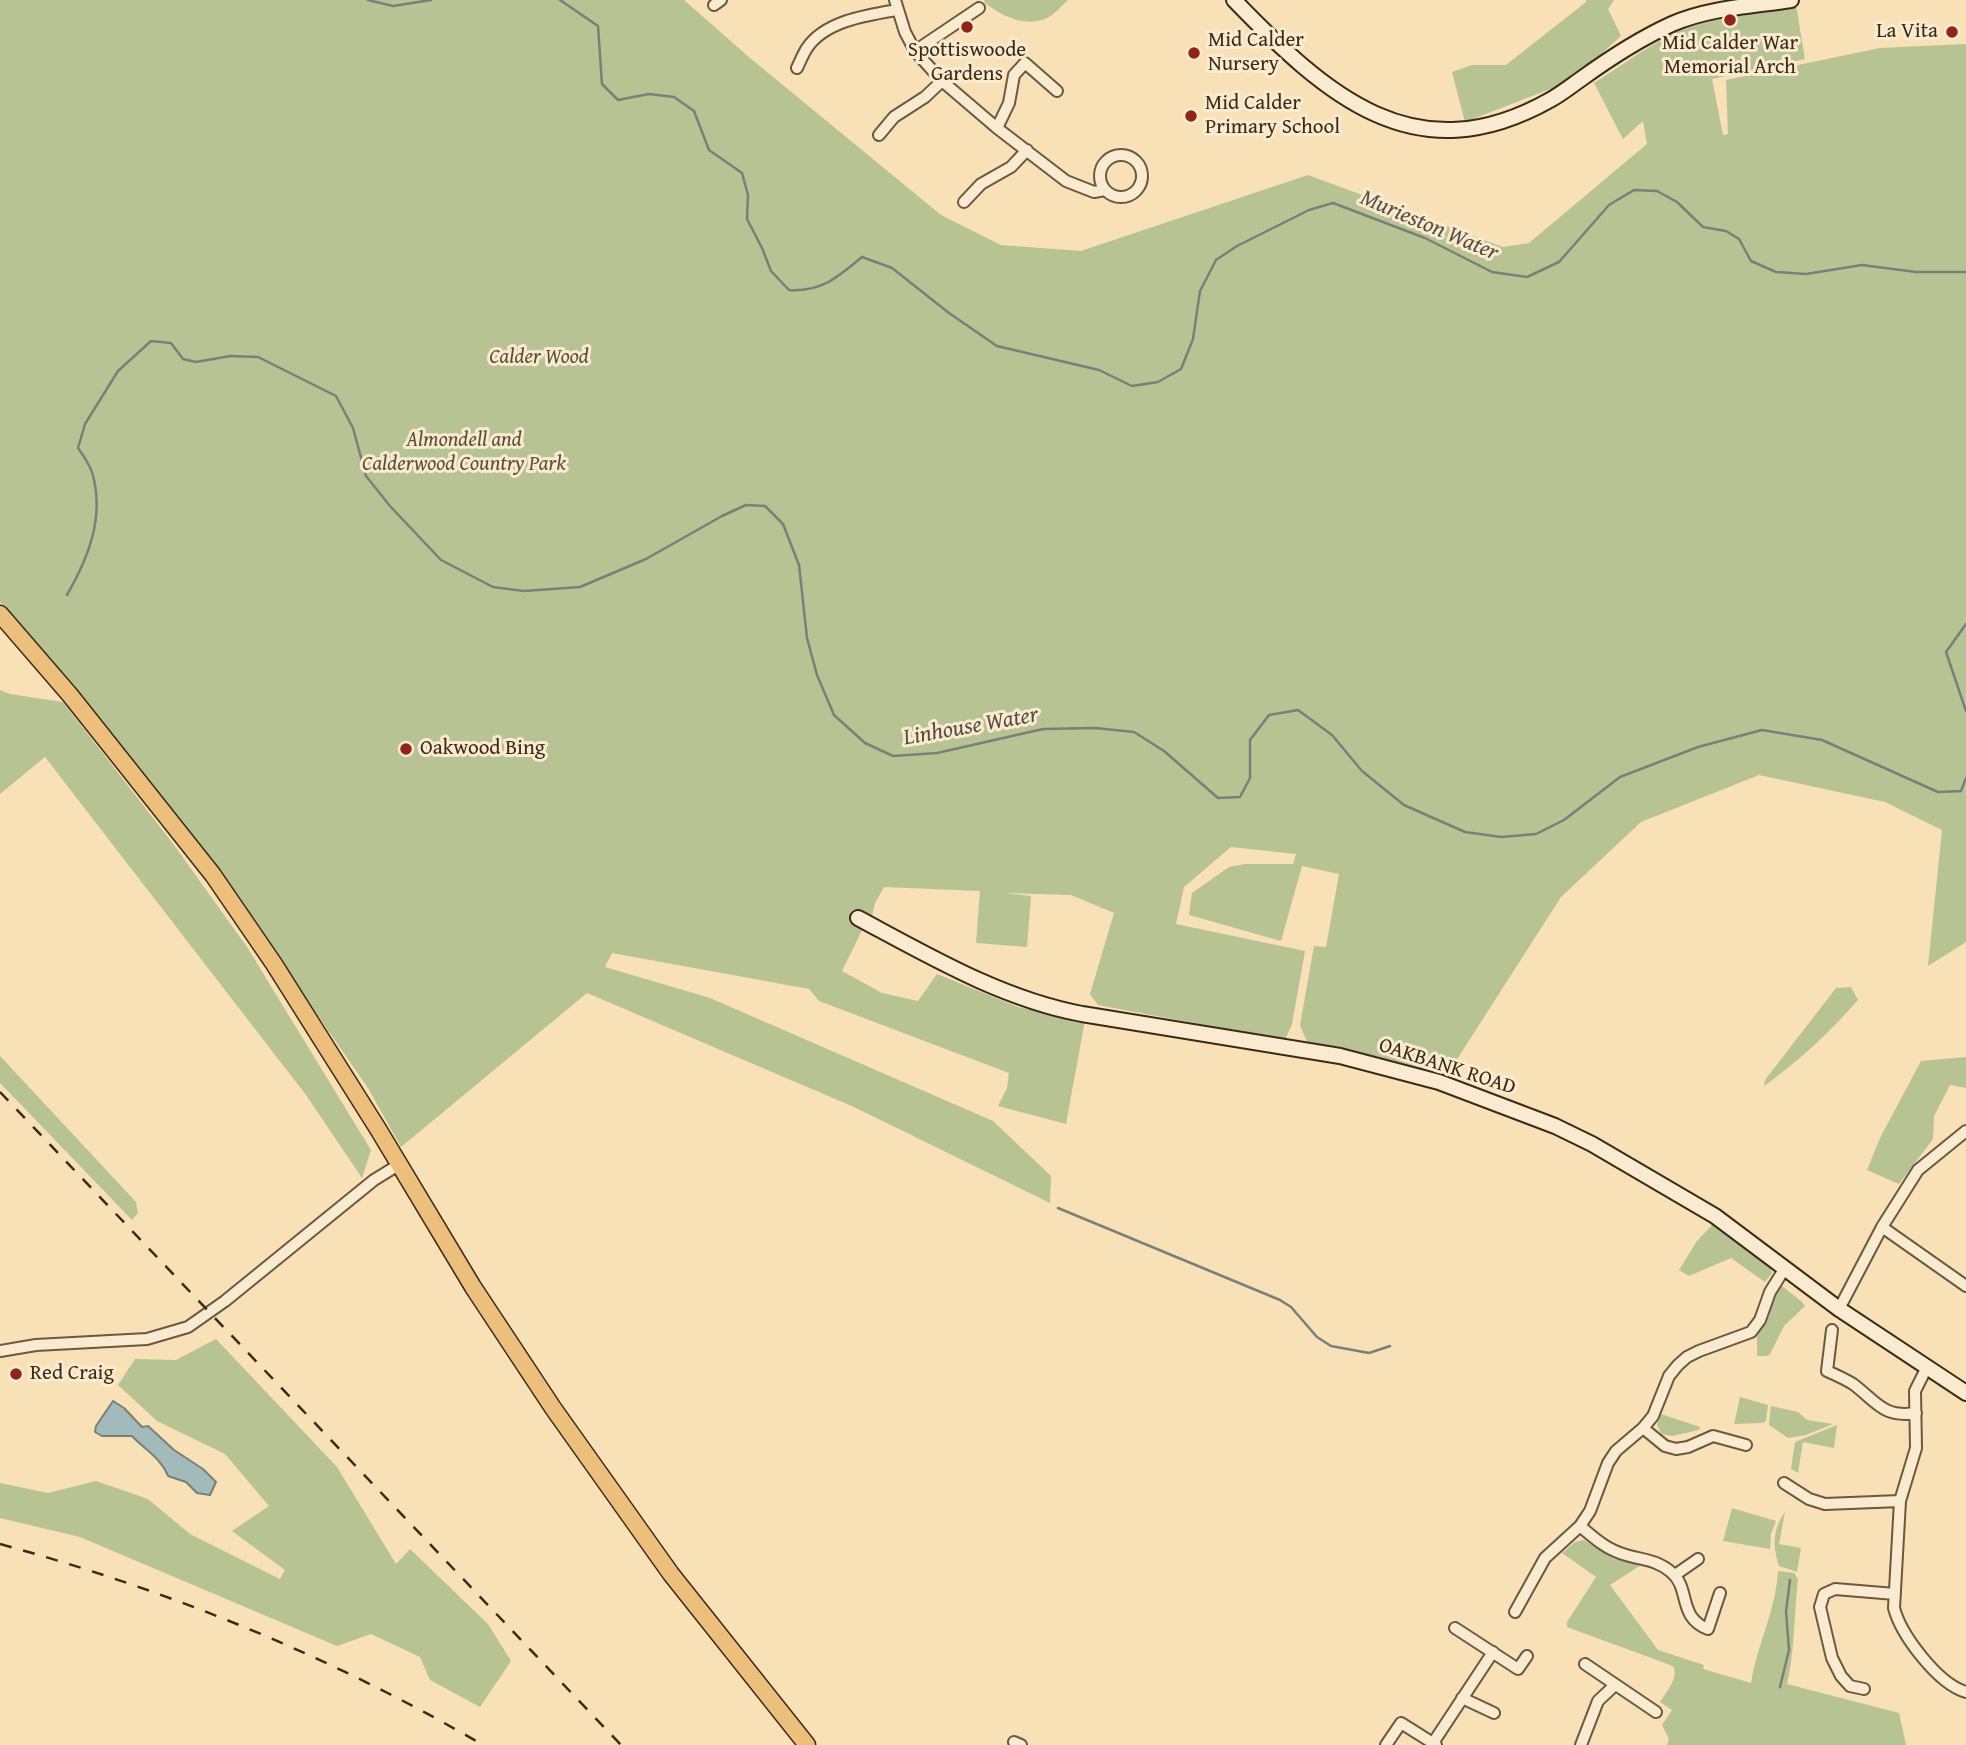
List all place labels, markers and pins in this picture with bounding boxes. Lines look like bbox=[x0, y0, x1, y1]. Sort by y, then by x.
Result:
marker: Mid Calder War Memorial Arch bbox=[1722, 12, 1738, 28]
marker: Spottiswoode Gardens bbox=[959, 19, 975, 35]
place label: La Vita bbox=[1876, 19, 1938, 45]
marker: La Vita bbox=[1944, 24, 1960, 40]
place label: Mid Calder Nursery bbox=[1208, 28, 1304, 78]
place label: Mid Calder War Memorial Arch bbox=[1662, 31, 1798, 81]
place label: Spottiswoode Gardens bbox=[908, 38, 1026, 88]
marker: Mid Calder Nursery bbox=[1186, 45, 1202, 61]
place label: Mid Calder Primary School bbox=[1205, 91, 1340, 141]
marker: Mid Calder Primary School bbox=[1183, 108, 1199, 124]
place label: Oakwood Bing bbox=[420, 736, 545, 762]
marker: Oakwood Bing bbox=[398, 741, 414, 757]
place label: Red Craig bbox=[30, 1361, 114, 1387]
marker: Red Craig bbox=[8, 1366, 24, 1382]

